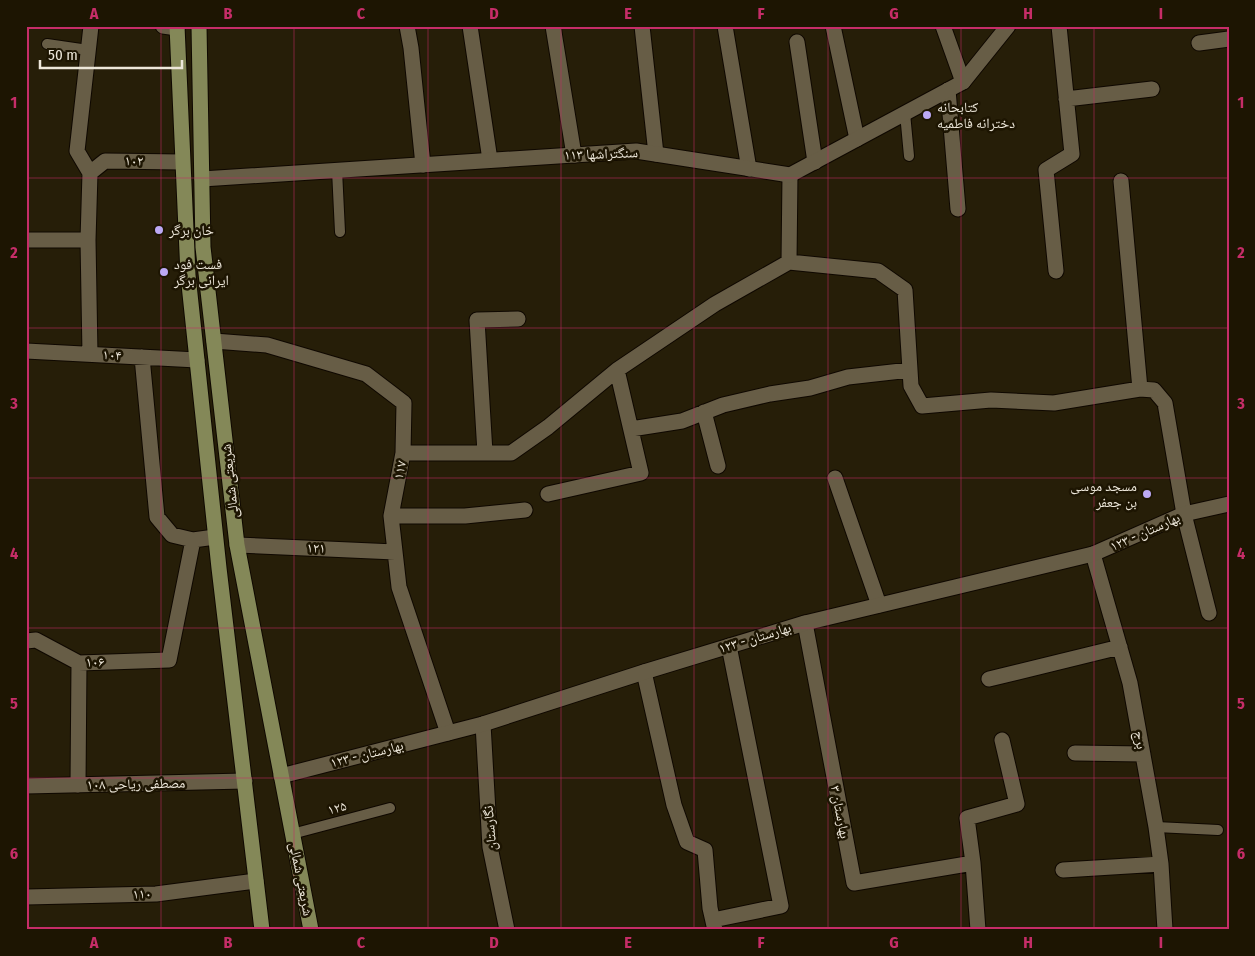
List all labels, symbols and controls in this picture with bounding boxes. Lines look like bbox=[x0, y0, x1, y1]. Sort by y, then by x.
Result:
text: A bbox=[89, 4, 99, 23]
text: B bbox=[224, 4, 233, 23]
text: C bbox=[357, 4, 366, 23]
text: D bbox=[489, 4, 499, 23]
text: E bbox=[624, 4, 632, 23]
text: F bbox=[757, 4, 765, 23]
text: G bbox=[889, 4, 899, 23]
text: H bbox=[1023, 4, 1033, 23]
text: I bbox=[1159, 4, 1163, 23]
scale bar bbox=[40, 38, 182, 70]
text: 50 m bbox=[48, 46, 78, 64]
text: 1 bbox=[11, 93, 17, 112]
text: 1 bbox=[1238, 93, 1244, 112]
place label: کتابحانه دخترانه فاطمیه bbox=[937, 99, 1015, 132]
marker: کتابحانه دخترانه فاطمیه bbox=[921, 109, 933, 121]
street label: سنگتراشها ۱۱۳ bbox=[564, 144, 638, 164]
street label: ۱۰۲ bbox=[124, 152, 144, 170]
place label: خان برگر bbox=[168, 222, 214, 239]
marker: خان برگر bbox=[153, 224, 165, 236]
text: 2 bbox=[9, 243, 18, 262]
text: 2 bbox=[1236, 243, 1245, 262]
place label: فست فود ایرانی برگر bbox=[173, 256, 229, 289]
marker: فست فود ایرانی برگر bbox=[158, 266, 170, 278]
street label: ۱۰۴ bbox=[102, 346, 122, 364]
text: 3 bbox=[9, 394, 18, 413]
text: 3 bbox=[1236, 394, 1245, 413]
street label: شریعتی شمالی bbox=[218, 443, 242, 519]
street label: ۱۱۷ bbox=[390, 459, 410, 481]
place label: مسجد موسی بن جعفر bbox=[1070, 478, 1137, 511]
marker: مسجد موسی بن جعفر bbox=[1141, 488, 1153, 500]
street label: بهارستان - ۱۲۳ bbox=[1107, 509, 1183, 555]
street label: ۱۲۱ bbox=[306, 539, 326, 557]
text: 4 bbox=[10, 544, 18, 563]
text: 4 bbox=[1237, 544, 1245, 563]
street label: بهارستان - ۱۲۳ bbox=[717, 619, 793, 657]
street label: ۱۰۶ bbox=[85, 653, 105, 671]
text: 5 bbox=[10, 694, 18, 713]
text: 5 bbox=[1237, 694, 1245, 713]
street label: برج bbox=[1129, 729, 1150, 751]
street label: بهارستان - ۱۲۳ bbox=[329, 737, 405, 771]
street label: مصطفی ریاحی ۱۰۸ bbox=[86, 775, 186, 793]
street label: بهارستان ۳ bbox=[827, 784, 853, 840]
street label: ۱۲۵ bbox=[326, 797, 348, 819]
street label: نگارستان bbox=[480, 805, 500, 851]
street label: شریعتی شمالی bbox=[286, 841, 316, 917]
text: 6 bbox=[10, 844, 18, 863]
text: 6 bbox=[1237, 844, 1245, 863]
street label: ۱۱۰ bbox=[132, 885, 152, 903]
text: A bbox=[89, 933, 99, 952]
text: B bbox=[224, 933, 233, 952]
text: C bbox=[357, 933, 366, 952]
text: D bbox=[489, 933, 499, 952]
text: E bbox=[624, 933, 632, 952]
text: F bbox=[757, 933, 765, 952]
text: G bbox=[889, 933, 899, 952]
text: H bbox=[1023, 933, 1033, 952]
text: I bbox=[1159, 933, 1163, 952]

